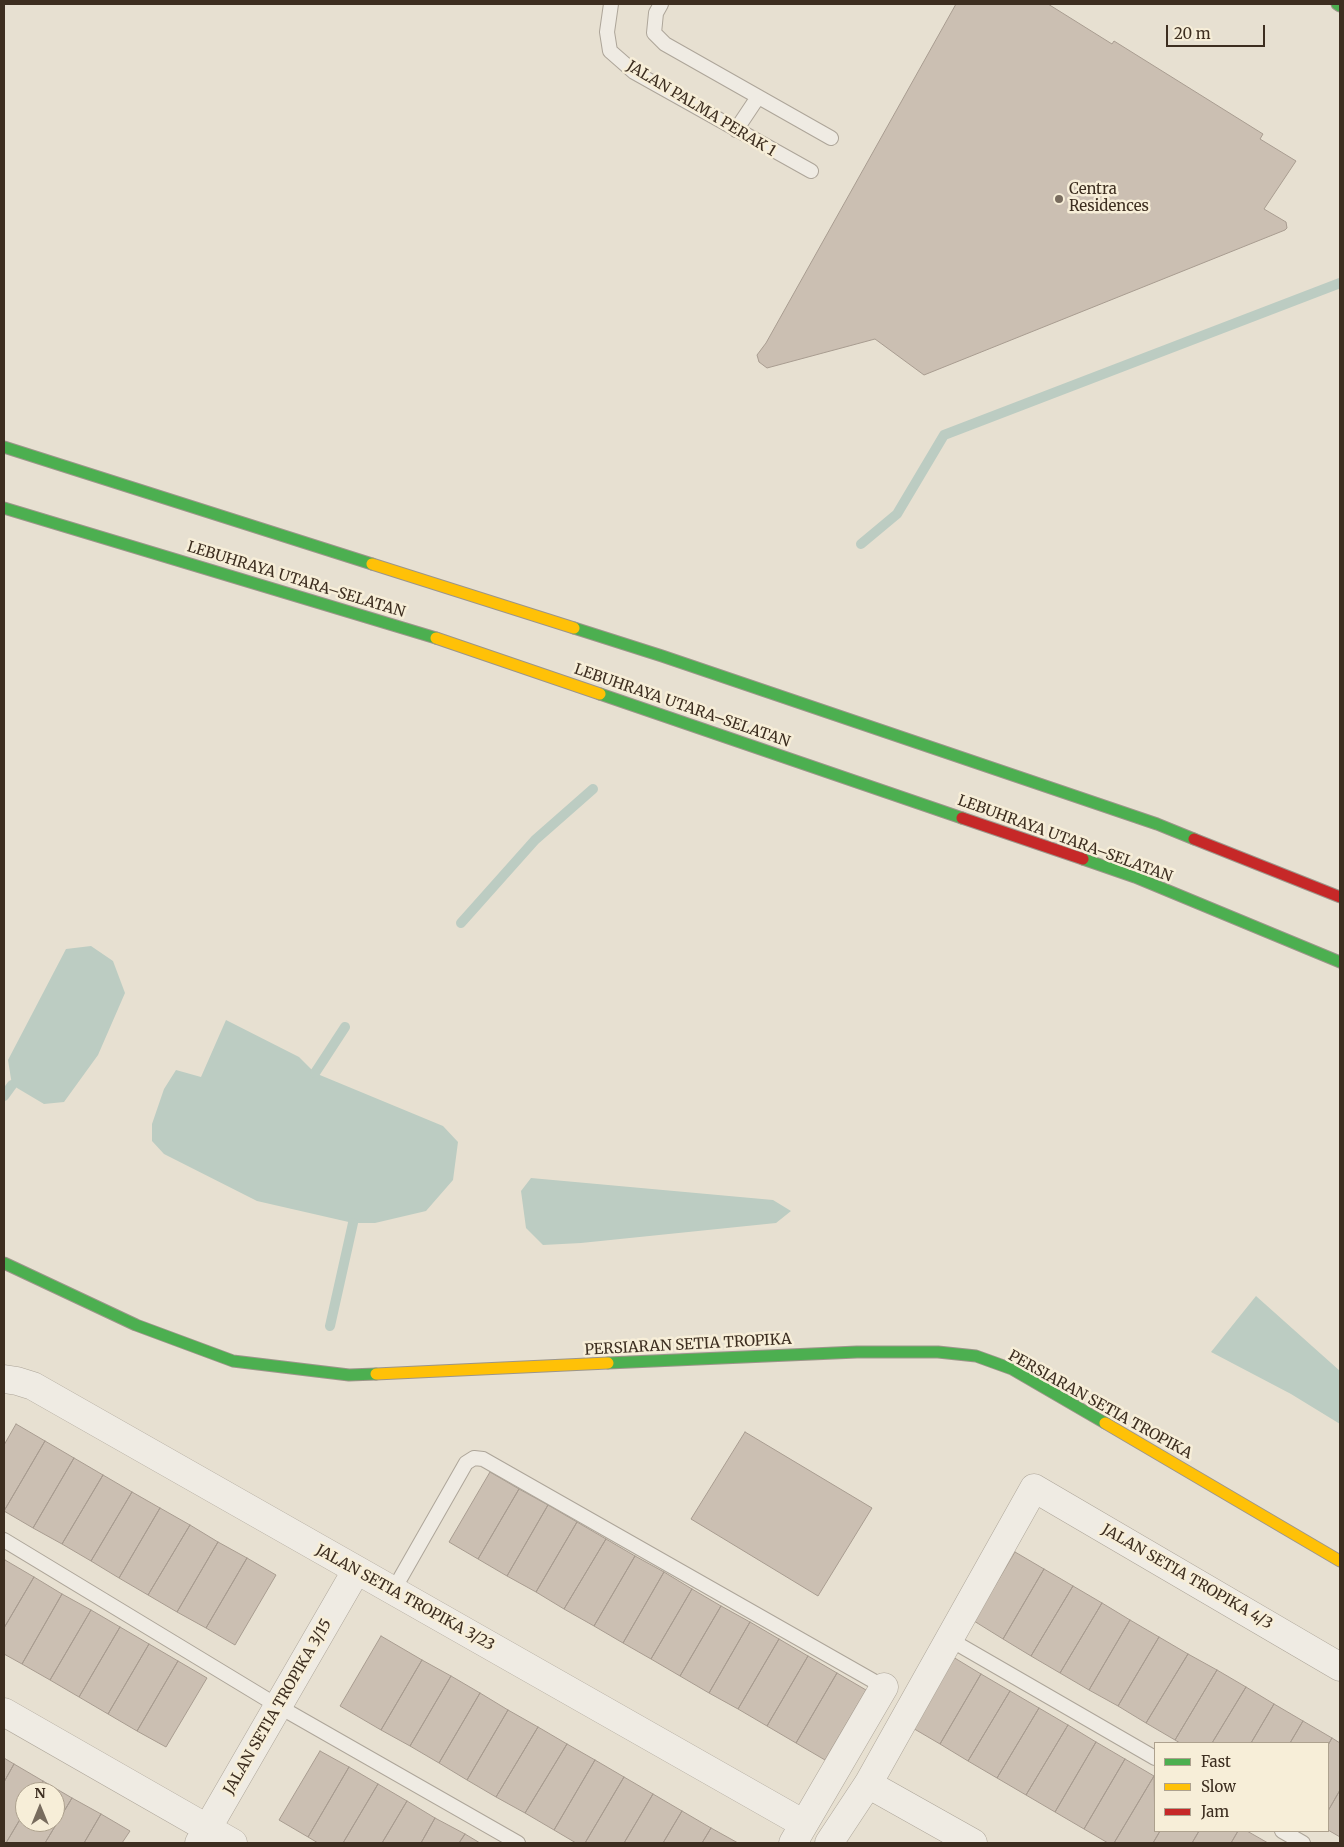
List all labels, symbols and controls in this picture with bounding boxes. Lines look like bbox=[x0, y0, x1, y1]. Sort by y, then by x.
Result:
scale bar bbox=[1169, 15, 1268, 47]
text: 20 m bbox=[1174, 24, 1211, 43]
street label: JALAN PALMA PERAK 1 bbox=[623, 57, 779, 161]
place label: Centra Residences bbox=[1069, 181, 1149, 216]
marker: Centra Residences bbox=[1053, 193, 1065, 205]
street label: LEBUHRAYA UTARA–SELATAN bbox=[185, 538, 407, 622]
street label: LEBUHRAYA UTARA–SELATAN bbox=[572, 661, 792, 751]
street label: LEBUHRAYA UTARA–SELATAN bbox=[955, 792, 1175, 886]
street label: PERSIARAN SETIA TROPIKA bbox=[584, 1331, 792, 1359]
street label: PERSIARAN SETIA TROPIKA bbox=[1005, 1347, 1195, 1463]
street label: JALAN SETIA TROPIKA 4/3 bbox=[1098, 1521, 1276, 1633]
street label: JALAN SETIA TROPIKA 3/23 bbox=[313, 1541, 497, 1655]
street label: JALAN SETIA TROPIKA 3/15 bbox=[220, 1616, 336, 1798]
legend bbox=[1154, 1742, 1329, 1832]
text: Fast bbox=[1201, 1752, 1231, 1771]
text: Slow bbox=[1201, 1777, 1236, 1796]
north arrow bbox=[15, 1782, 65, 1832]
text: N bbox=[34, 1784, 46, 1802]
text: Jam bbox=[1201, 1802, 1229, 1821]

